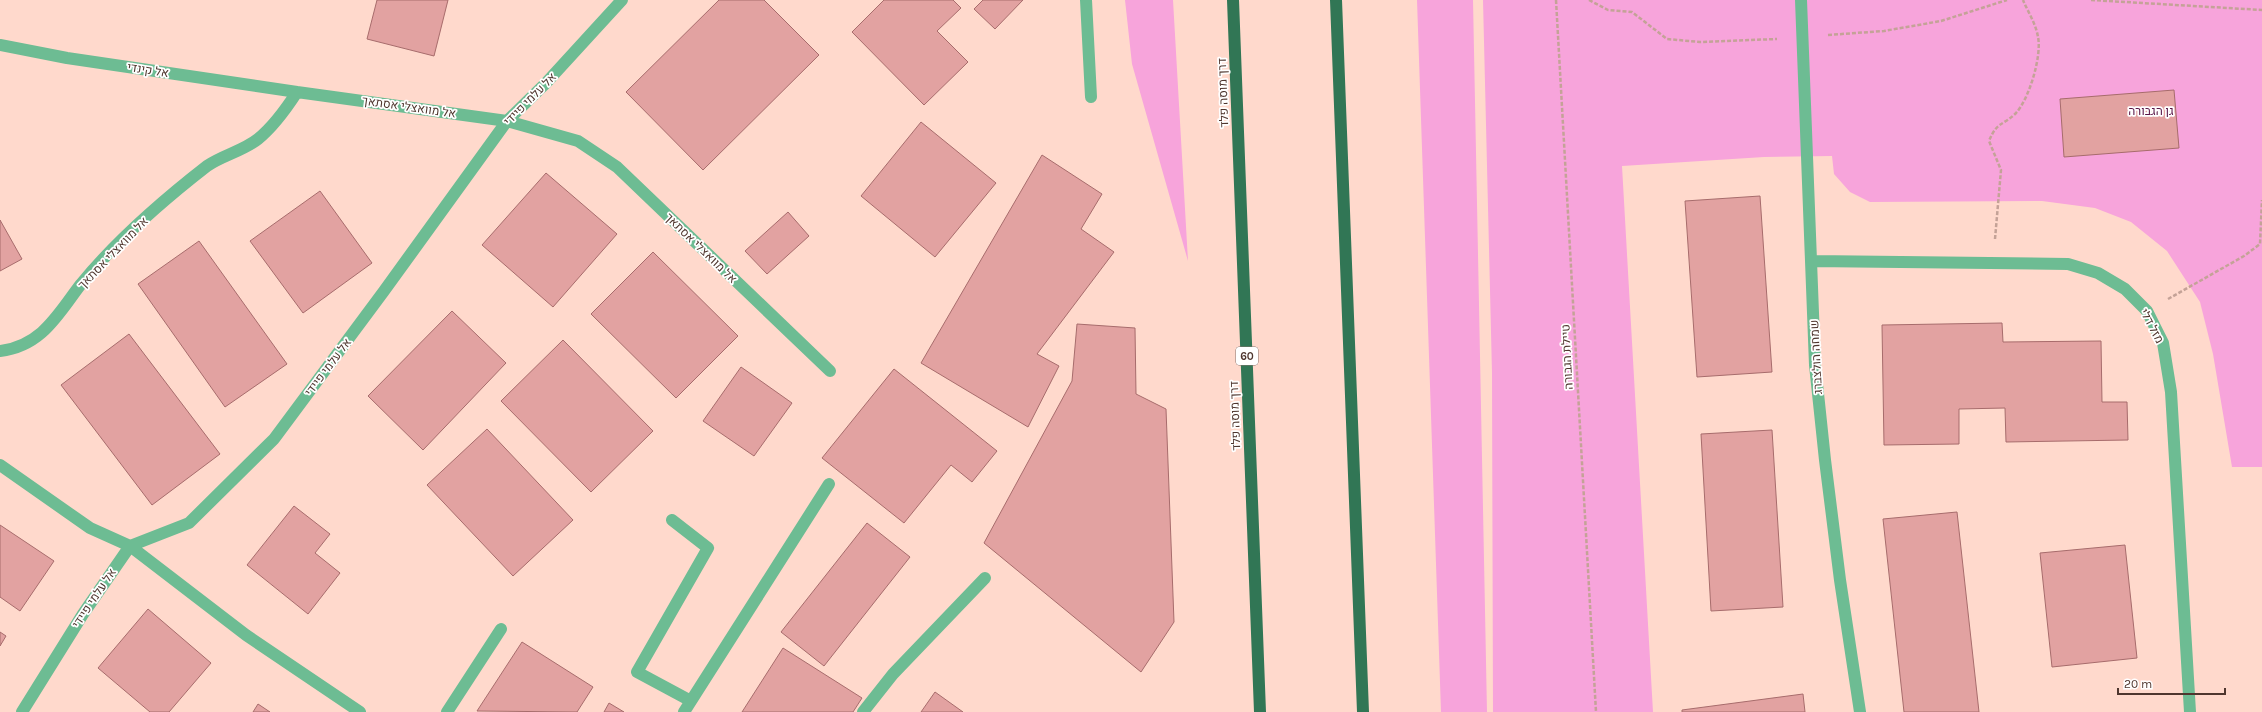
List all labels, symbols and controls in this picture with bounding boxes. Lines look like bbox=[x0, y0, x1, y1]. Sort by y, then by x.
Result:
street label: דרך מוסה פלד bbox=[1215, 58, 1231, 128]
street label: אל קינדי bbox=[126, 60, 170, 80]
street label: אל עלמי פיידי bbox=[501, 70, 559, 128]
street label: אל מוואצלי אסתאך bbox=[361, 93, 457, 121]
park label: גן הגבורה bbox=[2128, 104, 2174, 118]
street label: אל מוואצלי אסתאך bbox=[662, 210, 740, 286]
street label: אל מוואצלי אסתאך bbox=[75, 214, 151, 292]
street label: מזל דלי bbox=[2137, 306, 2167, 346]
street label: שמחה הולצברג bbox=[1807, 319, 1825, 395]
street label: טיילת הגבורה bbox=[1558, 324, 1576, 390]
street label: אל עלמי פיידי bbox=[302, 335, 354, 399]
road number: 60 bbox=[1236, 347, 1258, 365]
street label: דרך מוסה פלד bbox=[1227, 381, 1243, 451]
street label: אל עלמי פיידי bbox=[69, 565, 119, 630]
scale bar bbox=[2118, 670, 2225, 696]
text: 20 m bbox=[2124, 677, 2152, 691]

